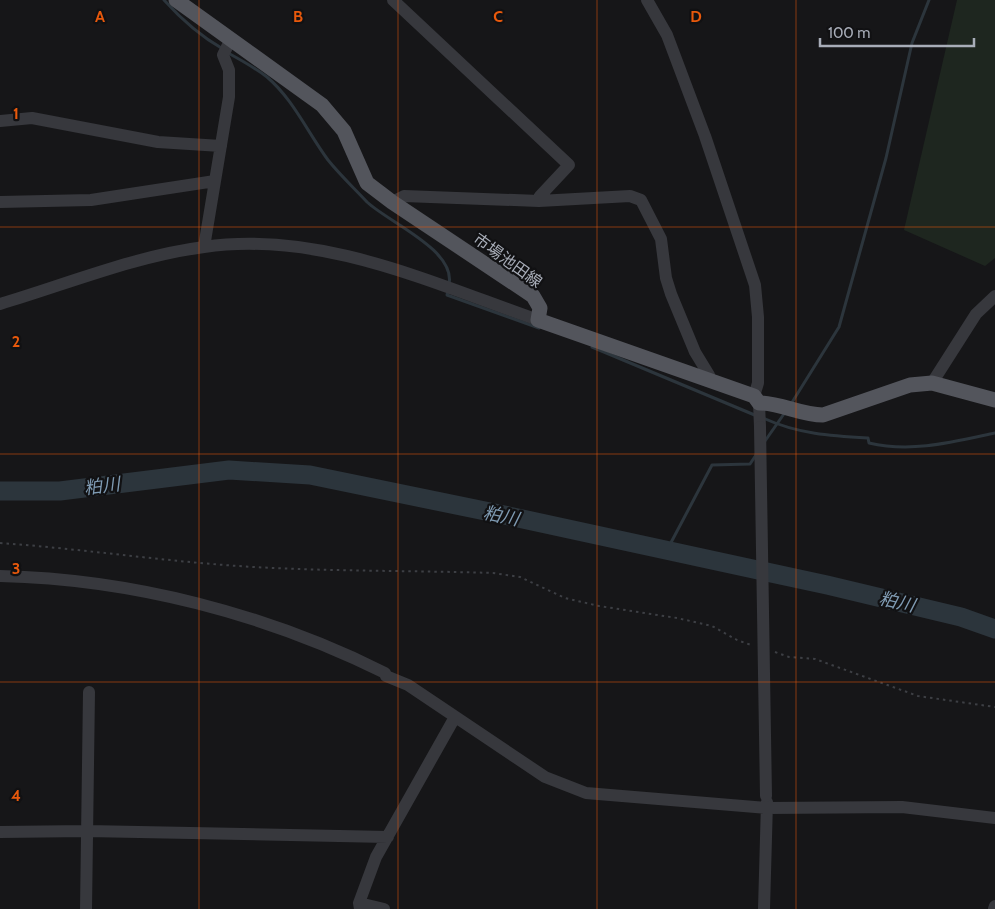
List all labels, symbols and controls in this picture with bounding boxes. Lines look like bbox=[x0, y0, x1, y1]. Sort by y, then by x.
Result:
text: A bbox=[95, 7, 105, 26]
text: B bbox=[293, 7, 303, 26]
text: C bbox=[493, 7, 503, 26]
text: D bbox=[690, 7, 702, 26]
scale bar bbox=[820, 15, 974, 47]
text: 100 m bbox=[828, 24, 870, 42]
text: 1 bbox=[13, 104, 19, 123]
street label: 市場池田線 bbox=[470, 229, 546, 292]
text: 2 bbox=[12, 332, 20, 351]
water label: 粕川 bbox=[83, 473, 123, 499]
water label: 粕川 bbox=[481, 501, 523, 531]
text: 3 bbox=[12, 559, 20, 578]
water label: 粕川 bbox=[877, 587, 919, 617]
text: 4 bbox=[11, 786, 21, 805]

